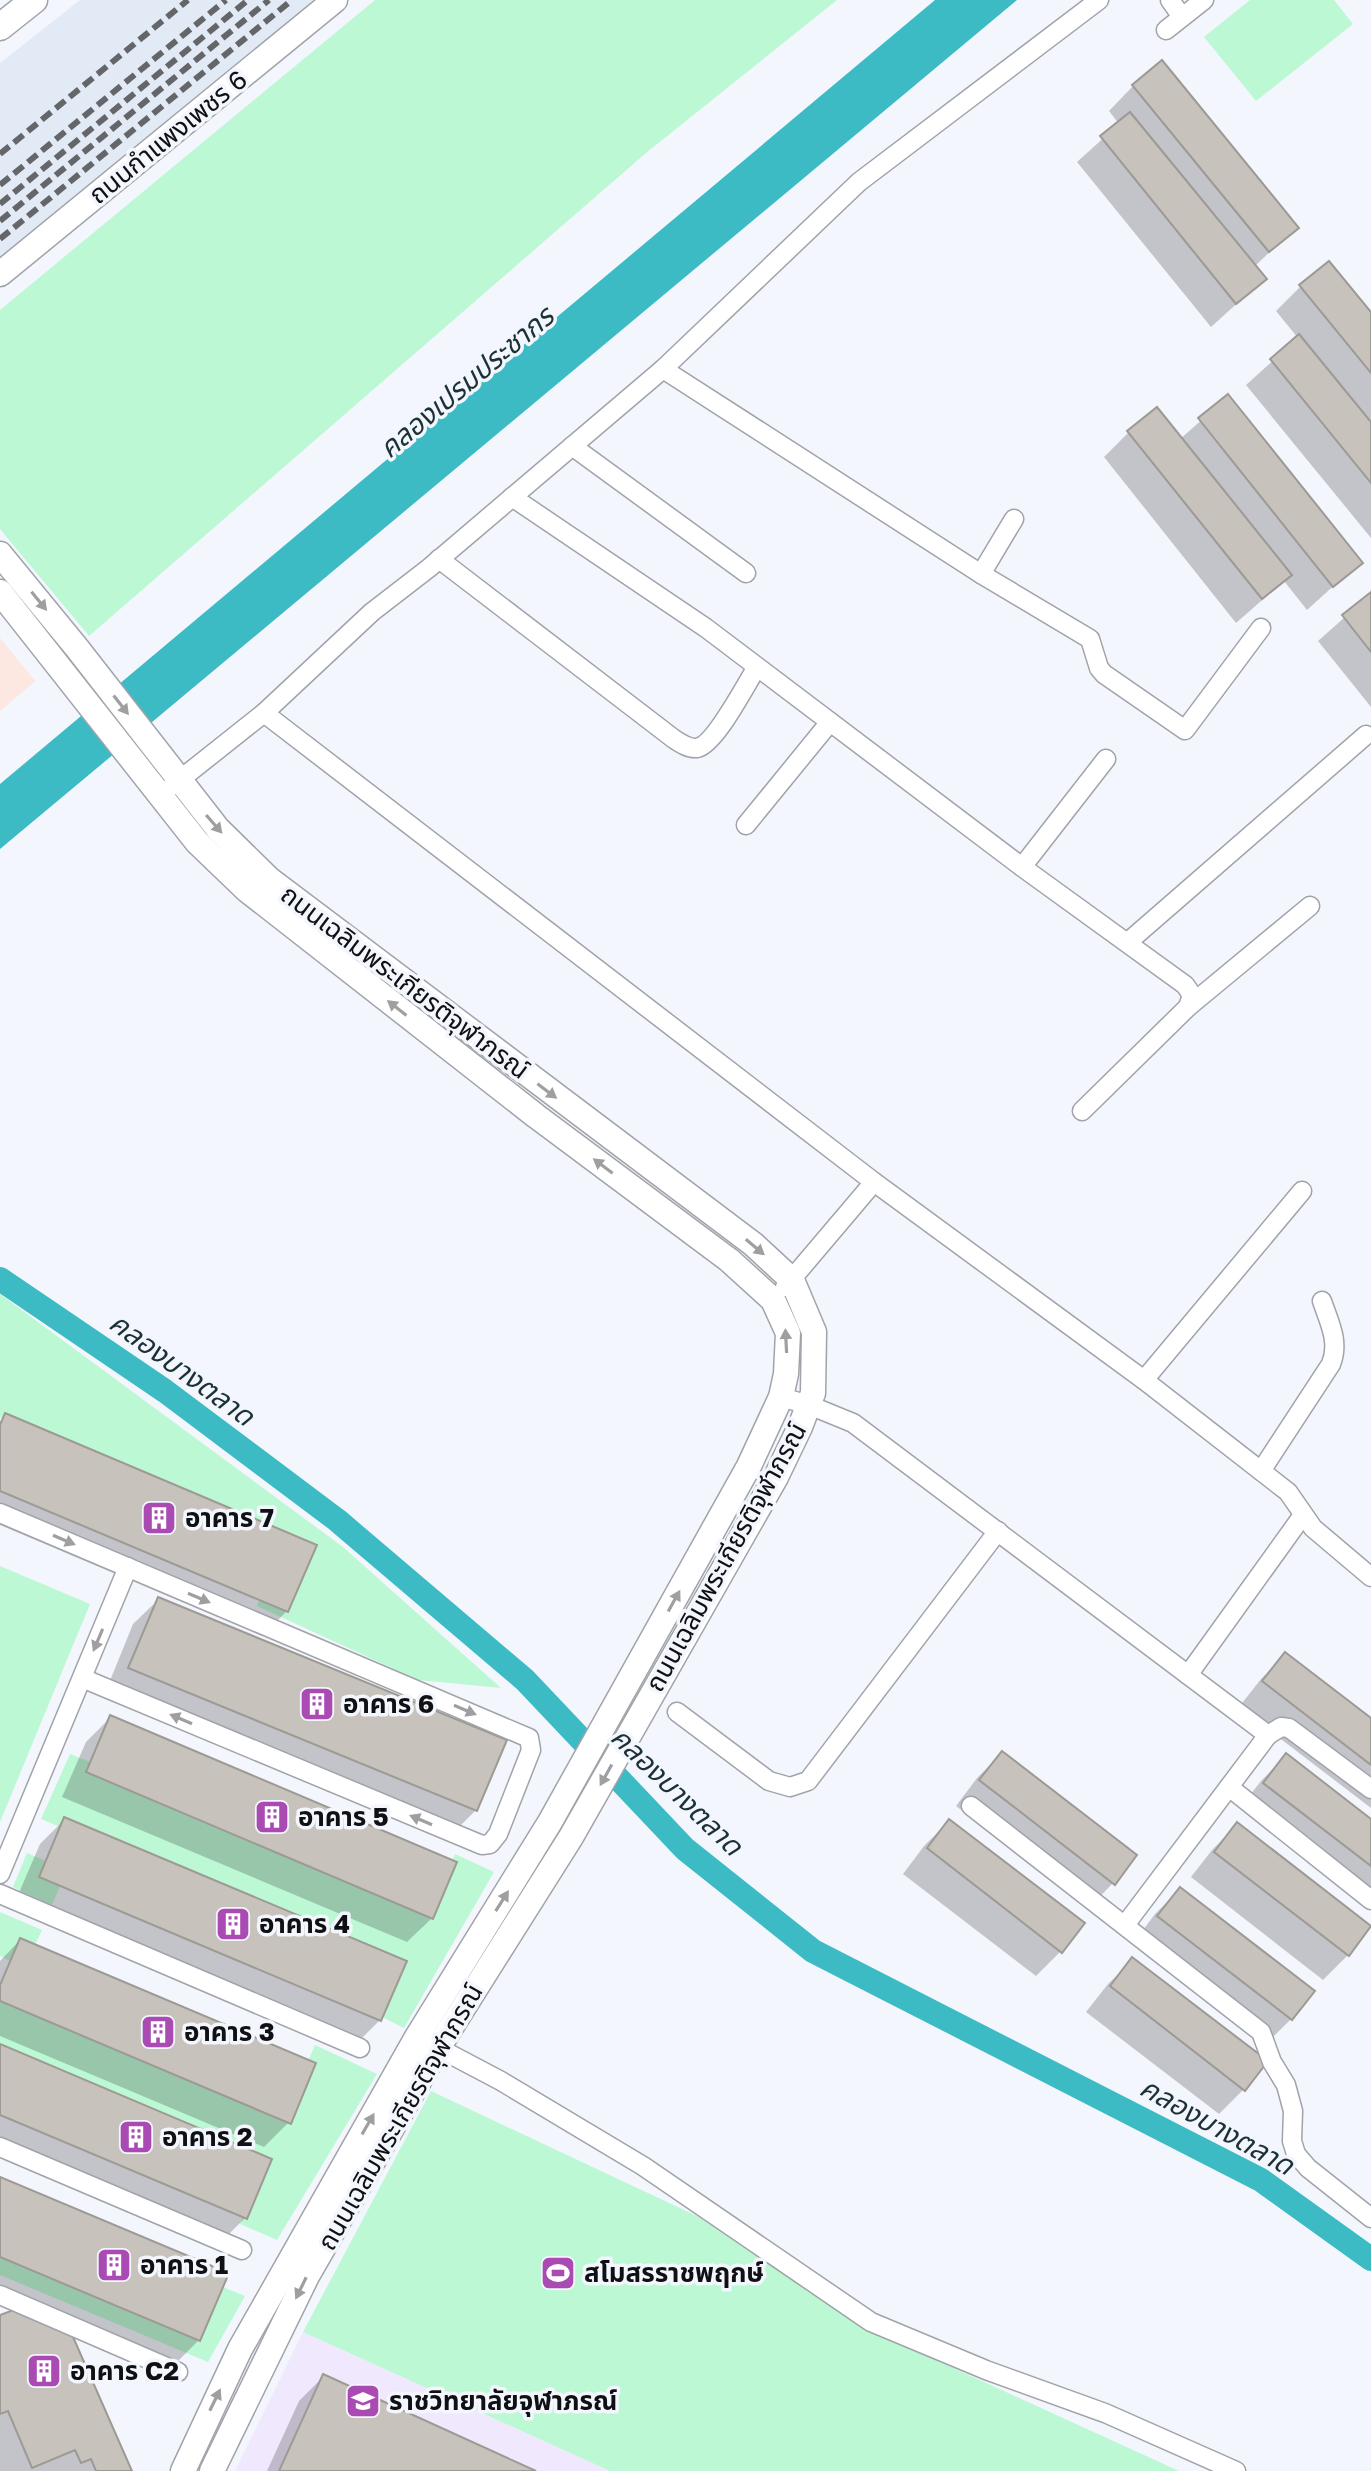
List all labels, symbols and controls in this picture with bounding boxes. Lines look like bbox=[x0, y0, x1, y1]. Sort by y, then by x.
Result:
street label: ถนนกำแพงเพชร 6 bbox=[82, 63, 253, 210]
water label: คลองเปรมประชากร bbox=[372, 298, 561, 464]
one-way arrow bbox=[30, 590, 47, 611]
one-way arrow bbox=[113, 695, 129, 715]
one-way arrow bbox=[205, 813, 222, 833]
street label: ถนนเฉลิมพระเกียรติจุฬาภรณ์ bbox=[275, 878, 535, 1086]
one-way arrow bbox=[387, 1000, 407, 1016]
one-way arrow bbox=[537, 1083, 558, 1099]
one-way arrow bbox=[593, 1159, 613, 1175]
one-way arrow bbox=[745, 1238, 765, 1255]
water label: คลองบางตลาด bbox=[104, 1305, 261, 1432]
one-way arrow bbox=[779, 1328, 792, 1353]
street label: ถนนเฉลิมพระเกียรติจุฬาภรณ์ bbox=[639, 1417, 813, 1697]
building icon: อาคาร 7 bbox=[140, 1499, 178, 1537]
place label: อาคาร 7 bbox=[185, 1502, 274, 1533]
one-way arrow bbox=[52, 1534, 76, 1547]
one-way arrow bbox=[667, 1590, 681, 1612]
one-way arrow bbox=[188, 1591, 211, 1604]
one-way arrow bbox=[91, 1628, 104, 1651]
building icon: อาคาร 6 bbox=[298, 1685, 336, 1723]
place label: อาคาร 6 bbox=[343, 1688, 434, 1719]
one-way arrow bbox=[453, 1704, 476, 1717]
one-way arrow bbox=[169, 1713, 193, 1726]
water label: คลองบางตลาด bbox=[605, 1720, 750, 1862]
one-way arrow bbox=[599, 1764, 613, 1786]
building icon: อาคาร 5 bbox=[253, 1798, 291, 1836]
place label: อาคาร 5 bbox=[298, 1801, 389, 1832]
one-way arrow bbox=[409, 1813, 433, 1826]
one-way arrow bbox=[494, 1890, 508, 1912]
building icon: อาคาร 4 bbox=[214, 1905, 252, 1943]
place label: อาคาร 4 bbox=[259, 1908, 350, 1939]
street label: ถนนเฉลิมพระเกียรติจุฬาภรณ์ bbox=[310, 1978, 490, 2256]
building icon: อาคาร 3 bbox=[139, 2013, 177, 2051]
place label: อาคาร 3 bbox=[184, 2016, 275, 2047]
water label: คลองบางตลาด bbox=[1135, 2070, 1300, 2182]
one-way arrow bbox=[361, 2112, 375, 2135]
building icon: อาคาร 2 bbox=[117, 2118, 155, 2156]
place label: อาคาร 2 bbox=[162, 2121, 253, 2152]
building icon: อาคาร 1 bbox=[95, 2246, 133, 2284]
place label: อาคาร 1 bbox=[140, 2249, 228, 2280]
sports icon: สโมสรราชพฤกษ์ bbox=[539, 2254, 577, 2292]
place label: สโมสรราชพฤกษ์ bbox=[584, 2257, 764, 2288]
one-way arrow bbox=[294, 2277, 308, 2300]
building icon: อาคาร C2 bbox=[25, 2352, 63, 2390]
place label: อาคาร C2 bbox=[70, 2355, 179, 2386]
school or university icon: ราชวิทยาลัยจุฬาภรณ์ bbox=[344, 2382, 382, 2420]
place label: ราชวิทยาลัยจุฬาภรณ์ bbox=[389, 2385, 617, 2417]
one-way arrow bbox=[208, 2388, 222, 2412]

